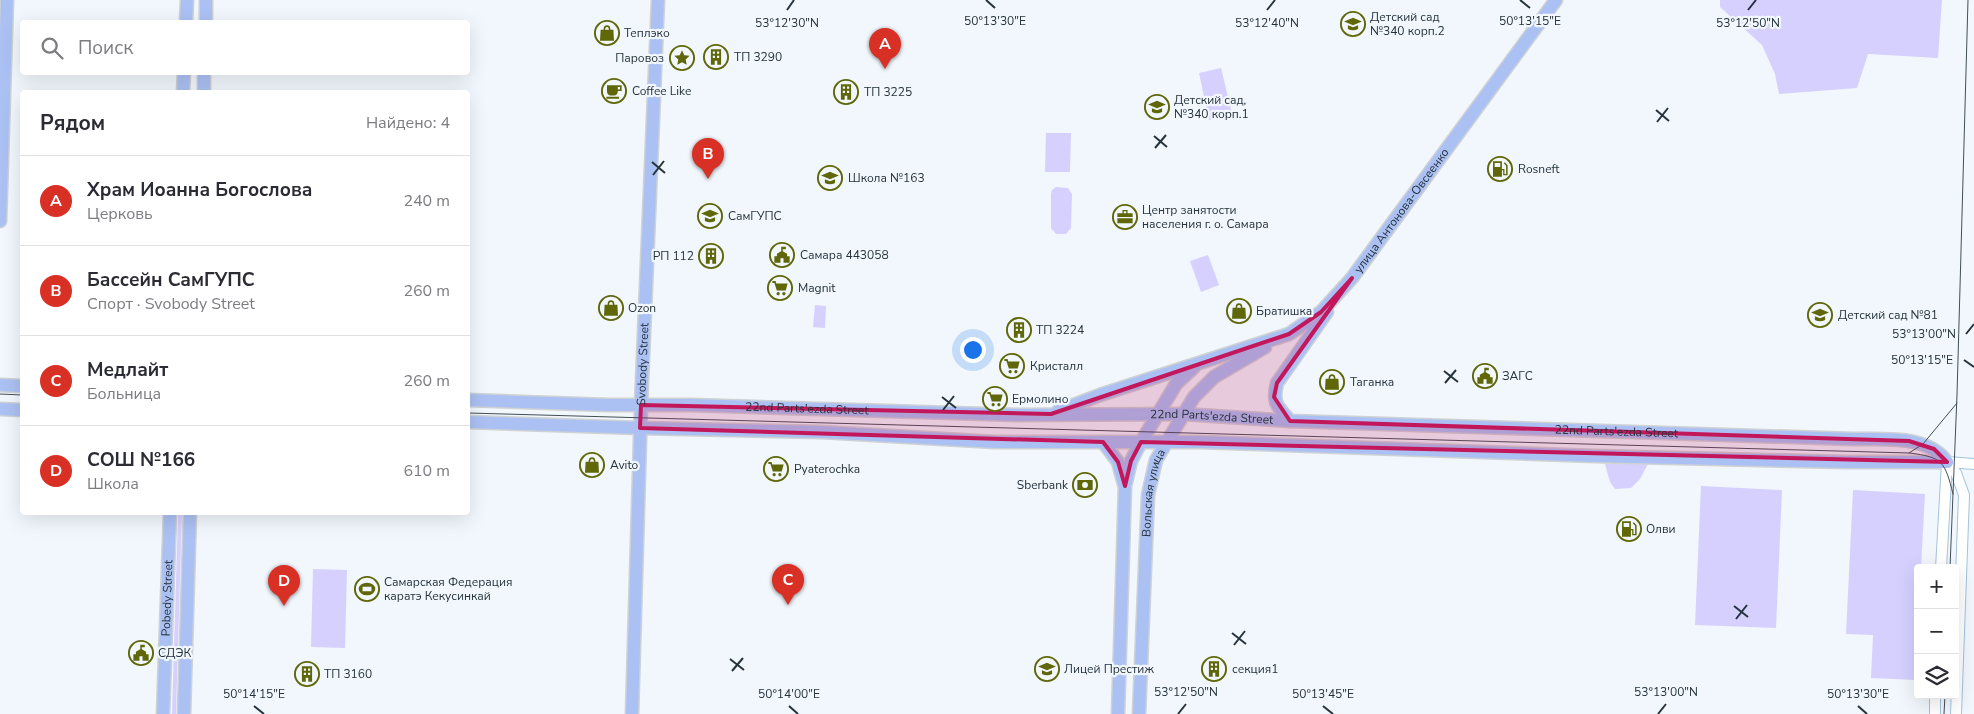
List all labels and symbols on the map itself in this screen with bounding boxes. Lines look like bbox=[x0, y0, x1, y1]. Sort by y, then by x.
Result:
place label: Детский сад №340 корп.2 bbox=[1370, 9, 1445, 39]
school or university icon: Детский сад №340 корп.2 bbox=[1340, 11, 1366, 37]
text: 50°13'30"E bbox=[964, 13, 1026, 29]
text: 50°13'15"E bbox=[1499, 13, 1561, 29]
text: 53°12'30"N bbox=[755, 15, 819, 31]
text: 53°12'40"N bbox=[1235, 15, 1299, 31]
text: 53°12'50"N bbox=[1716, 15, 1780, 31]
shop icon: Теплэко bbox=[594, 20, 620, 46]
place label: Теплэко bbox=[624, 25, 670, 41]
pin: A bbox=[869, 28, 901, 69]
building icon: ТП 3290 bbox=[703, 44, 729, 70]
place icon: Паровоз bbox=[669, 45, 695, 71]
place label: ТП 3290 bbox=[734, 49, 782, 65]
place label: Паровоз bbox=[615, 50, 664, 66]
cafe icon: Coffee Like bbox=[601, 78, 627, 104]
building icon: ТП 3225 bbox=[833, 79, 859, 105]
place label: Coffee Like bbox=[632, 83, 691, 99]
place label: ТП 3225 bbox=[864, 84, 912, 100]
place label: Детский сад, №340 корп.1 bbox=[1174, 92, 1249, 122]
school or university icon: Детский сад, №340 корп.1 bbox=[1144, 94, 1170, 120]
pin: B bbox=[692, 138, 724, 179]
street label: улица Антонова-Овсеенко bbox=[1350, 145, 1453, 276]
fuel station icon: Rosneft bbox=[1487, 156, 1513, 182]
place label: Rosneft bbox=[1518, 161, 1560, 177]
school or university icon: Школа №163 bbox=[817, 165, 843, 191]
place label: Школа №163 bbox=[848, 170, 925, 186]
place label: Центр занятости населения г. о. Самара bbox=[1142, 202, 1269, 232]
school or university icon: СамГУПС bbox=[697, 203, 723, 229]
office icon: Центр занятости населения г. о. Самара bbox=[1112, 204, 1138, 230]
place label: СамГУПС bbox=[728, 208, 782, 224]
public building icon: Самара 443058 bbox=[769, 242, 795, 268]
building icon: РП 112 bbox=[698, 243, 724, 269]
place label: Самара 443058 bbox=[800, 247, 889, 263]
place label: РП 112 bbox=[653, 248, 694, 264]
supermarket icon: Magnit bbox=[767, 275, 793, 301]
place label: Magnit bbox=[798, 280, 836, 296]
shop icon: Ozon bbox=[598, 295, 624, 321]
shop icon: Братишка bbox=[1226, 298, 1252, 324]
place label: Ozon bbox=[628, 300, 656, 316]
school or university icon: Детский сад №81 bbox=[1807, 302, 1833, 328]
place label: Братишка bbox=[1256, 303, 1312, 319]
place label: Детский сад №81 bbox=[1838, 307, 1938, 323]
building icon: ТП 3224 bbox=[1006, 317, 1032, 343]
street label: Svobody Street bbox=[633, 322, 652, 406]
place label: ТП 3224 bbox=[1036, 322, 1084, 338]
text: 53°13'00"N bbox=[1892, 326, 1956, 342]
your location bbox=[960, 337, 986, 363]
text: 50°13'15"E bbox=[1891, 352, 1953, 368]
supermarket icon: Кристалл bbox=[999, 353, 1025, 379]
place label: Кристалл bbox=[1030, 358, 1083, 374]
public building icon: ЗАГС bbox=[1472, 363, 1498, 389]
place label: ЗАГС bbox=[1502, 368, 1533, 384]
shop icon: Таганка bbox=[1319, 369, 1345, 395]
place label: Таганка bbox=[1350, 374, 1394, 390]
supermarket icon: Ермолино bbox=[982, 386, 1008, 412]
place label: Ермолино bbox=[1012, 391, 1069, 407]
street label: 22nd Parts'ezda Street bbox=[745, 399, 870, 418]
street label: 22nd Parts'ezda Street bbox=[1150, 406, 1275, 428]
street label: 22nd Parts'ezda Street bbox=[1554, 421, 1679, 441]
street label: Вольская улица bbox=[1138, 446, 1169, 537]
shop icon: Avito bbox=[579, 452, 605, 478]
supermarket icon: Pyaterochka bbox=[763, 456, 789, 482]
place label: Avito bbox=[610, 457, 639, 473]
place label: Pyaterochka bbox=[794, 461, 860, 477]
bank icon: Sberbank bbox=[1072, 472, 1098, 498]
place label: Sberbank bbox=[1017, 477, 1069, 493]
fuel station icon: Олви bbox=[1616, 516, 1642, 542]
place label: Олви bbox=[1646, 521, 1676, 537]
street label: Pobedy Street bbox=[158, 559, 176, 637]
pin: C bbox=[772, 564, 804, 605]
pin: D bbox=[268, 565, 300, 606]
place label: Самарская Федерация каратэ Кекусинкай bbox=[384, 574, 512, 604]
sports icon: Самарская Федерация каратэ Кекусинкай bbox=[354, 576, 380, 602]
public building icon: СДЭК bbox=[128, 640, 154, 666]
place label: СДЭК bbox=[158, 645, 191, 661]
school or university icon: Лицей Престиж bbox=[1034, 656, 1060, 682]
building icon: секция1 bbox=[1201, 656, 1227, 682]
building icon: ТП 3160 bbox=[294, 661, 320, 687]
place label: Лицей Престиж bbox=[1064, 661, 1154, 677]
place label: секция1 bbox=[1232, 661, 1278, 677]
place label: ТП 3160 bbox=[324, 666, 372, 682]
text: 53°12'50"N bbox=[1154, 684, 1218, 700]
text: 53°13'00"N bbox=[1634, 684, 1698, 700]
text: 50°14'15"E bbox=[223, 686, 285, 702]
text: 50°14'00"E bbox=[758, 686, 820, 702]
text: 50°13'45"E bbox=[1292, 686, 1354, 702]
text: 50°13'30"E bbox=[1827, 686, 1889, 702]

